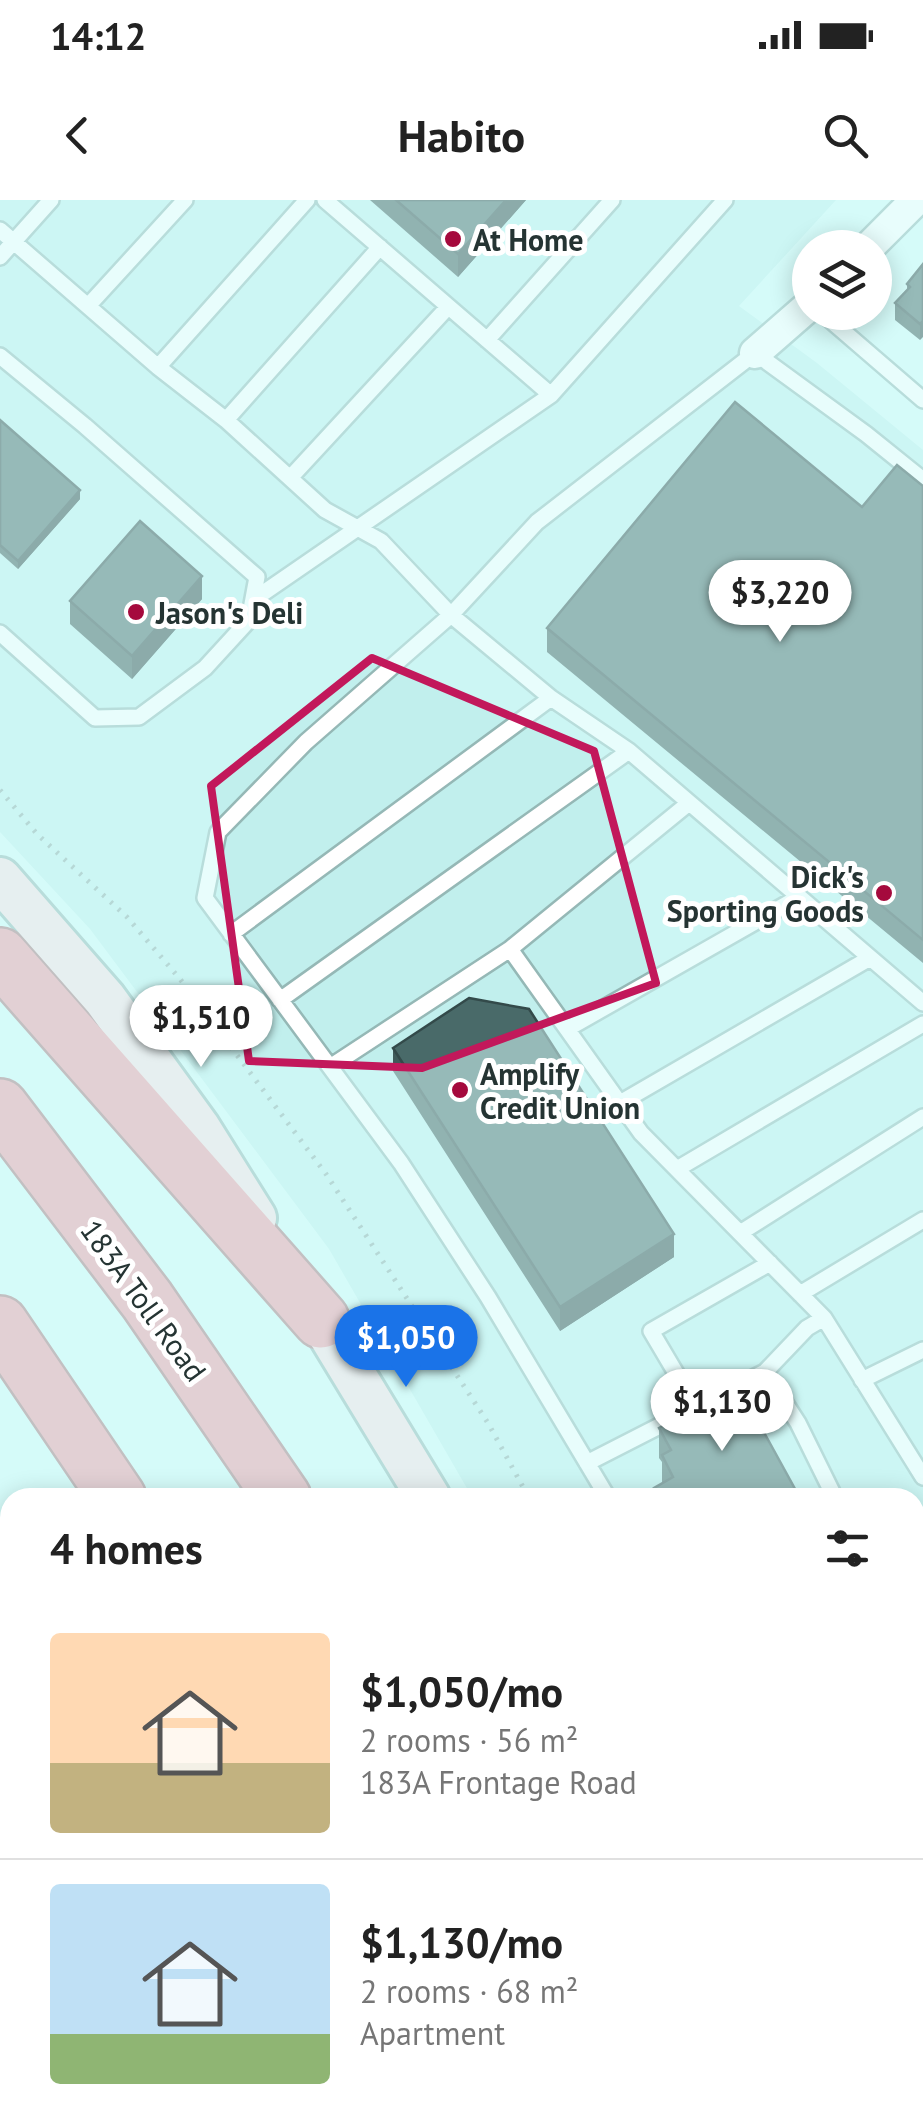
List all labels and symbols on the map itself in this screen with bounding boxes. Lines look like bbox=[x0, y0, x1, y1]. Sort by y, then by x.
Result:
place label: At Home bbox=[473, 220, 583, 259]
marker: At Home bbox=[442, 228, 464, 250]
pin: $3,220 bbox=[699, 560, 861, 645]
place label: Jason's Deli bbox=[155, 593, 303, 632]
marker: Jason's Deli bbox=[125, 601, 147, 623]
place label: Dick's Sporting Goods bbox=[667, 857, 864, 930]
marker: Dick's Sporting Goods bbox=[873, 882, 895, 904]
pin: $1,510 bbox=[120, 985, 282, 1070]
place label: Amplify Credit Union bbox=[480, 1054, 640, 1127]
marker: Amplify Credit Union bbox=[449, 1079, 471, 1101]
street label: 183A Toll Road bbox=[72, 1212, 216, 1388]
pin: $1,050 bbox=[325, 1305, 487, 1390]
pin: $1,130 bbox=[641, 1369, 803, 1454]

